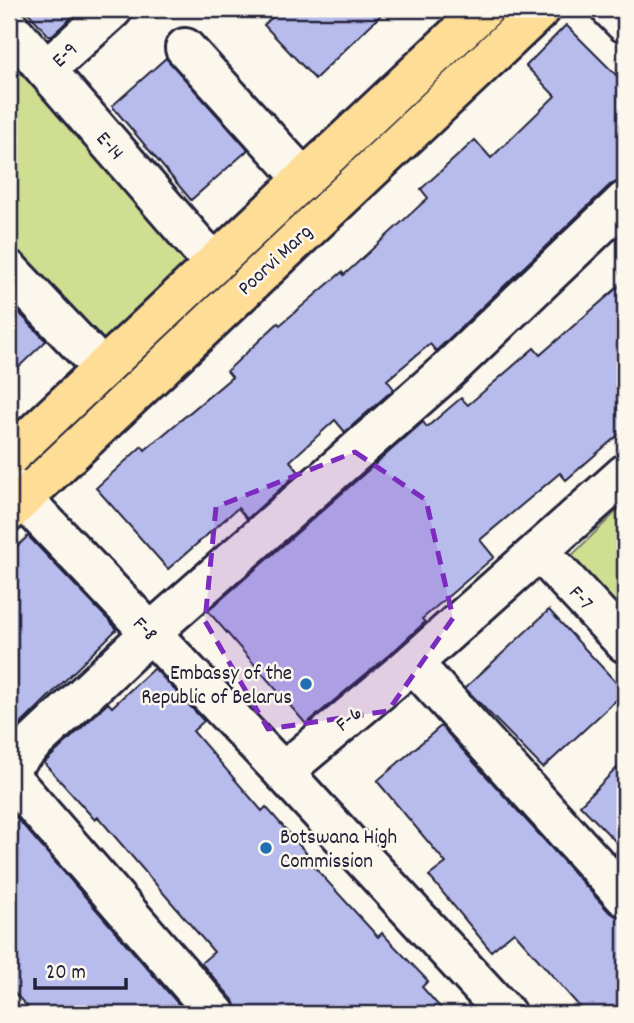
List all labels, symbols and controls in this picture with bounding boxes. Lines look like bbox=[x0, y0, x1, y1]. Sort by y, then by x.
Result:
street label: E-9 bbox=[46, 36, 86, 76]
street label: E-14 bbox=[88, 126, 130, 168]
street label: Poorvi Marg bbox=[232, 219, 320, 304]
street label: F-7 bbox=[560, 580, 599, 618]
street label: F-8 bbox=[124, 611, 163, 649]
place label: Embassy of the Republic of Belarus bbox=[141, 660, 292, 714]
marker: Embassy of the Republic of Belarus bbox=[298, 676, 314, 692]
street label: F-6 bbox=[330, 700, 370, 740]
place label: Botswana High Commission bbox=[280, 824, 397, 878]
marker: Botswana High Commission bbox=[258, 840, 274, 856]
scale bar bbox=[35, 946, 126, 990]
text: 20 m bbox=[46, 959, 86, 989]

